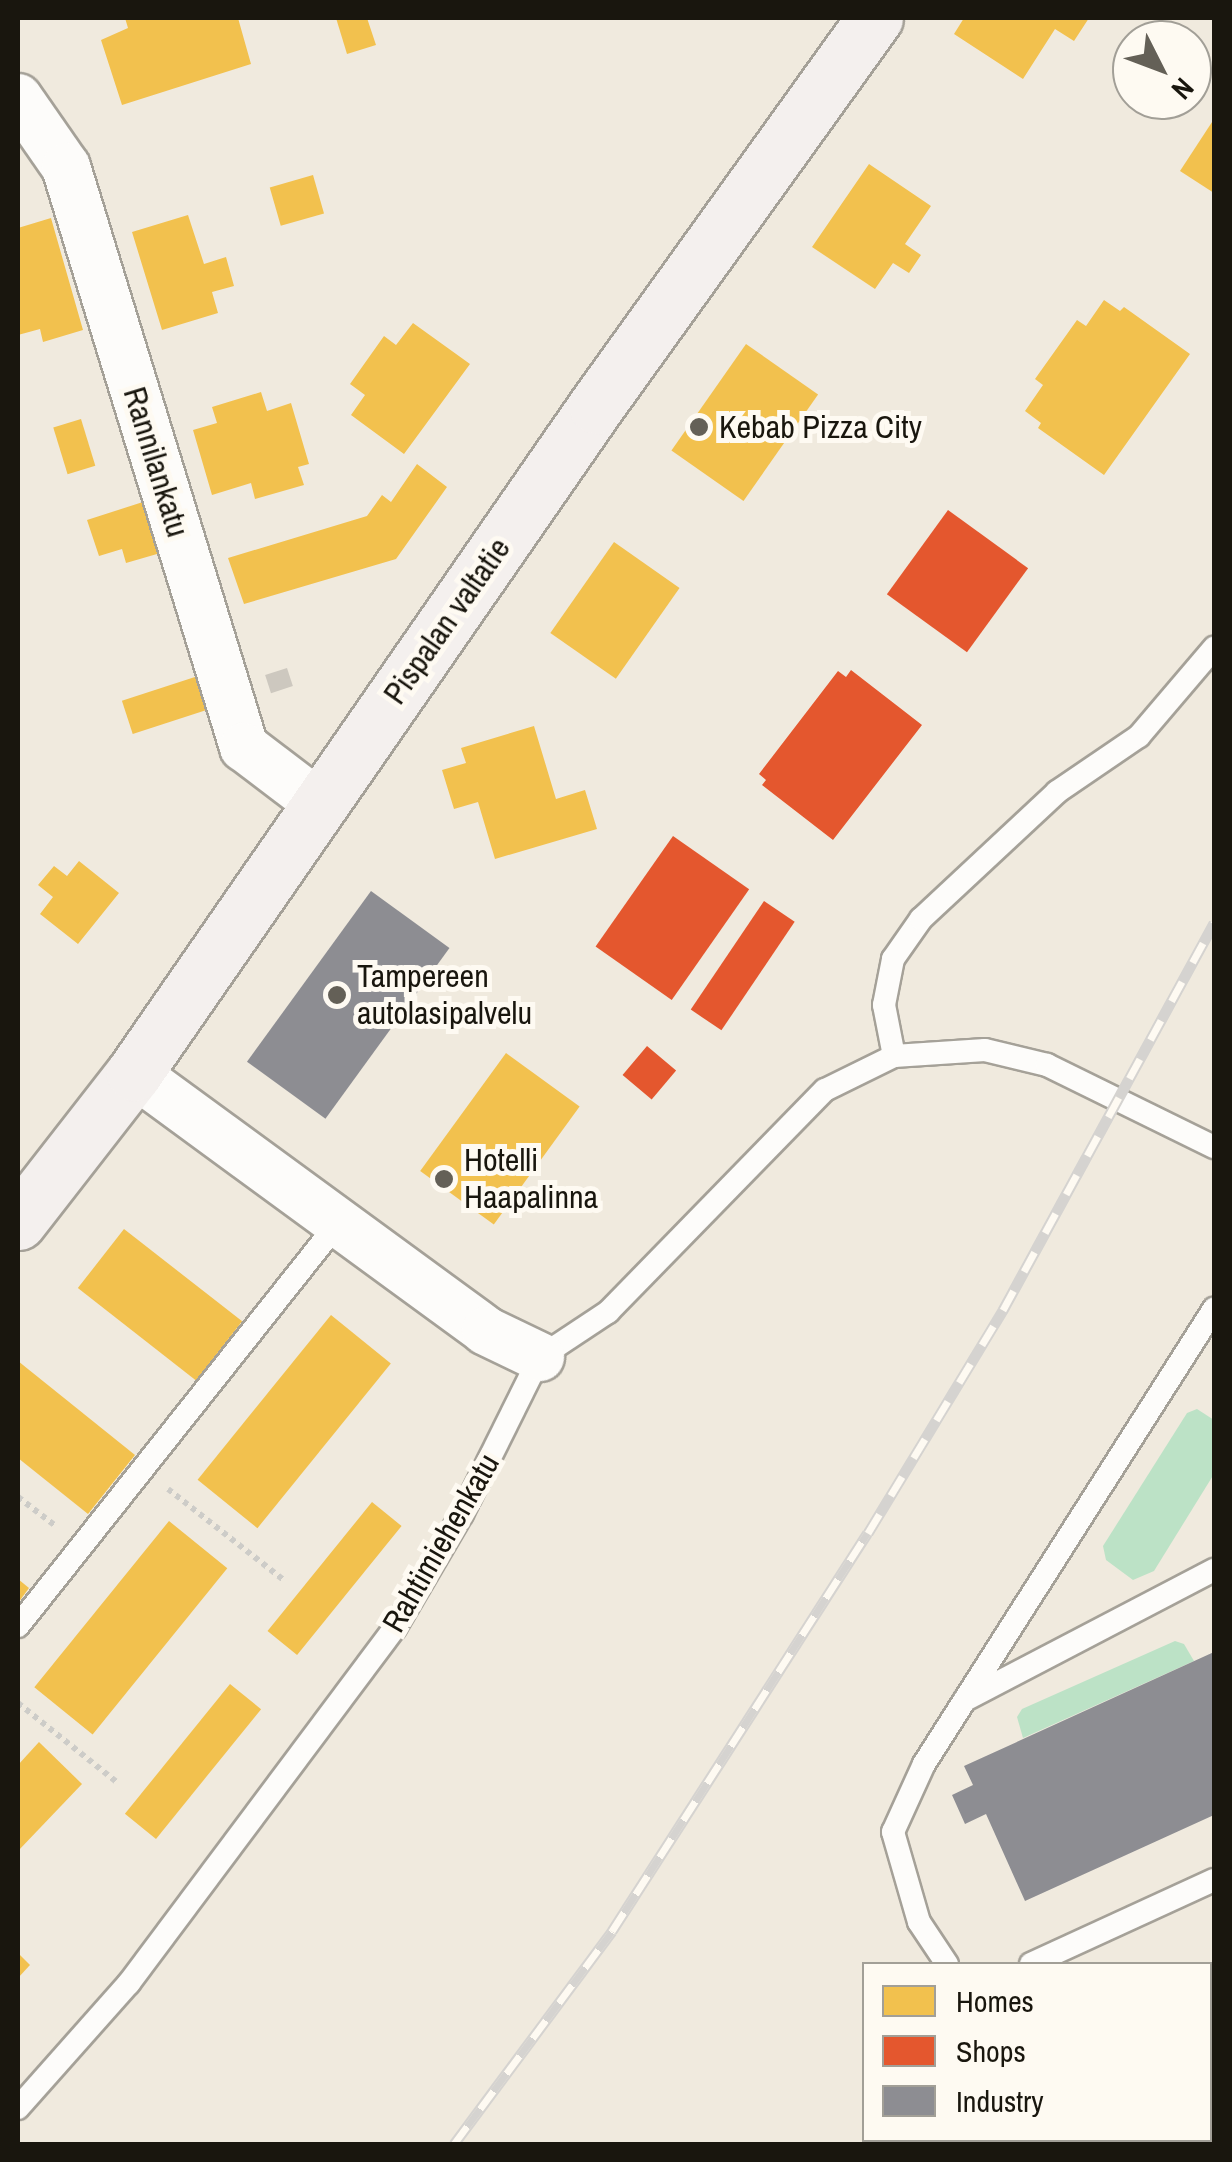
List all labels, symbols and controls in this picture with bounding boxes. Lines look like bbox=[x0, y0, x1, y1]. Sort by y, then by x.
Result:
north arrow bbox=[1112, 20, 1212, 120]
text: N bbox=[1163, 70, 1202, 108]
street label: Rannilankatu bbox=[115, 382, 197, 542]
place label: Kebab Pizza City bbox=[719, 408, 922, 446]
marker: Kebab Pizza City bbox=[688, 416, 710, 438]
street label: Pispalan valtatie bbox=[376, 531, 518, 711]
place label: Tampereen autolasipalvelu bbox=[357, 958, 532, 1033]
marker: Tampereen autolasipalvelu bbox=[326, 984, 348, 1006]
place label: Hotelli Haapalinna bbox=[464, 1142, 598, 1217]
marker: Hotelli Haapalinna bbox=[433, 1168, 455, 1190]
street label: Rahtimiehenkatu bbox=[374, 1447, 508, 1639]
legend bbox=[862, 1962, 1212, 2142]
text: Homes bbox=[956, 1981, 1034, 2021]
text: Shops bbox=[956, 2031, 1026, 2071]
text: Industry bbox=[956, 2081, 1044, 2121]

